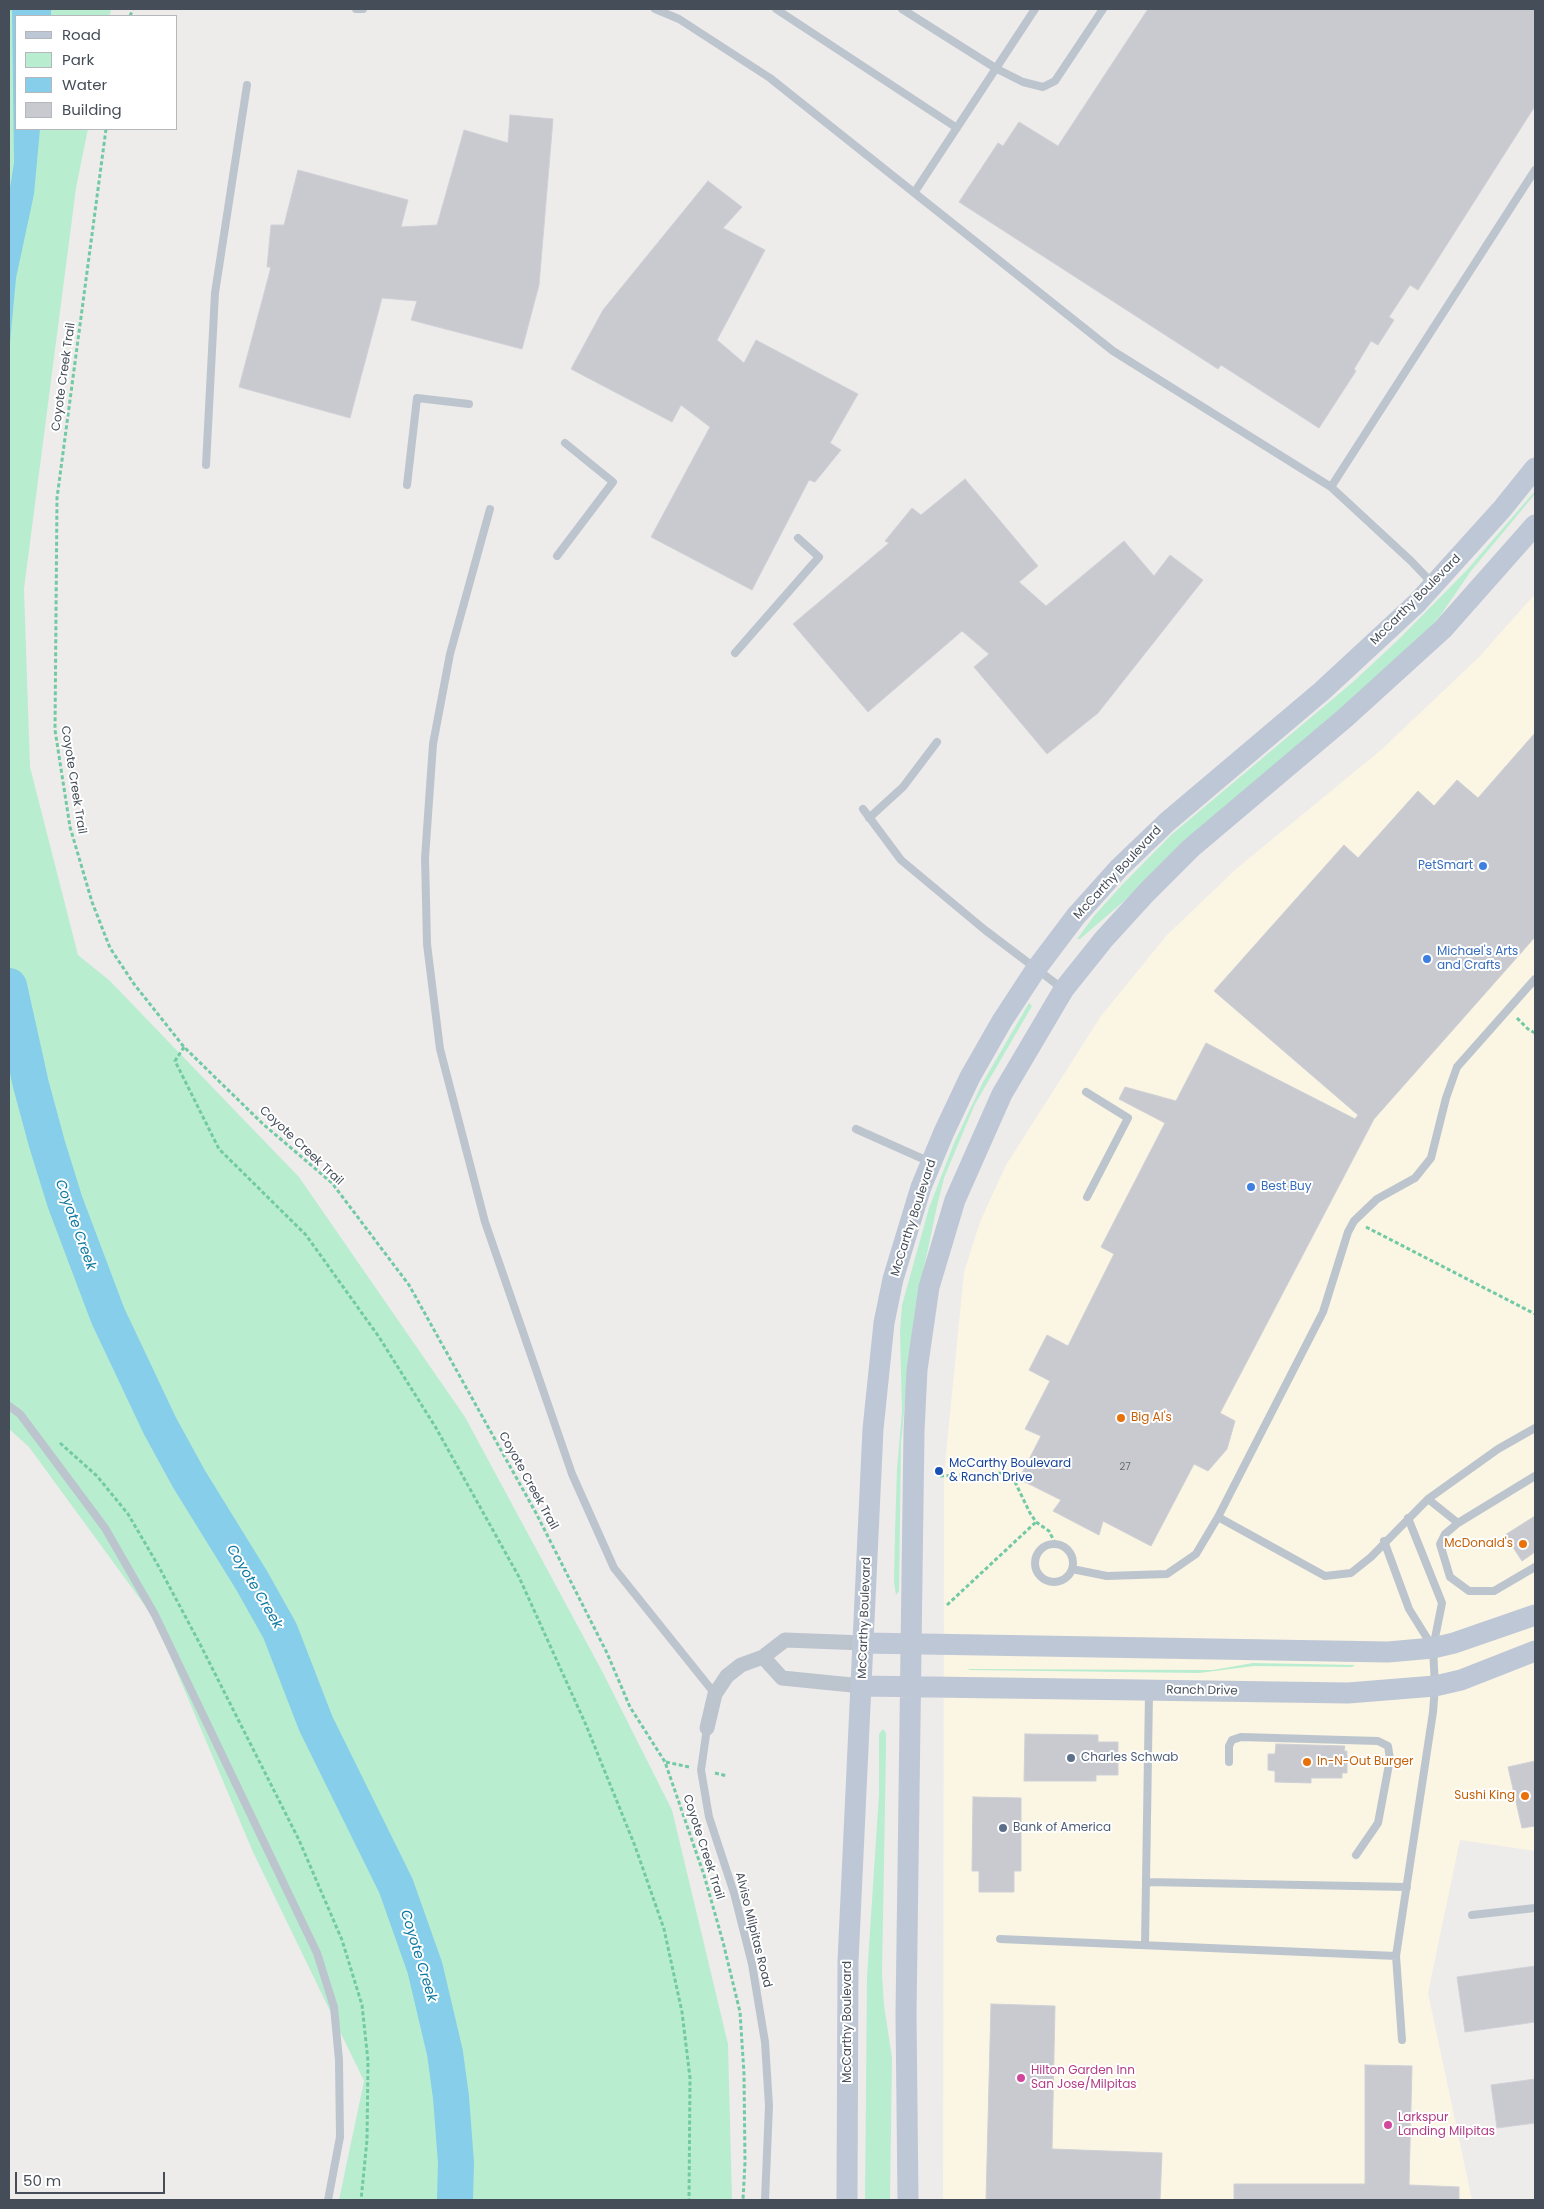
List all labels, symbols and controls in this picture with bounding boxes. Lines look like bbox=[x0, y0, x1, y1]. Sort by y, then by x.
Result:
legend bbox=[15, 15, 178, 130]
text: Road bbox=[62, 24, 101, 45]
text: Park bbox=[62, 49, 94, 70]
text: Water bbox=[62, 74, 107, 95]
text: Building bbox=[62, 99, 122, 120]
street label: Coyote Creek Trail bbox=[49, 322, 79, 432]
street label: McCarthy Boulevard bbox=[1368, 552, 1464, 648]
street label: Coyote Creek Trail bbox=[57, 725, 89, 835]
street label: McCarthy Boulevard bbox=[1071, 823, 1165, 923]
place label: PetSmart bbox=[1418, 859, 1473, 873]
marker: PetSmart bbox=[1477, 860, 1489, 872]
place label: Michael's Arts and Crafts bbox=[1437, 945, 1518, 973]
marker: Michael's Arts and Crafts bbox=[1421, 953, 1433, 965]
street label: Coyote Creek Trail bbox=[256, 1103, 346, 1189]
street label: McCarthy Boulevard bbox=[888, 1158, 940, 1278]
water label: Coyote Creek bbox=[51, 1177, 99, 1273]
place label: Best Buy bbox=[1261, 1180, 1311, 1194]
marker: Best Buy bbox=[1245, 1181, 1257, 1193]
place label: Big Al's bbox=[1131, 1411, 1172, 1425]
marker: Big Al's bbox=[1115, 1412, 1127, 1424]
street label: Coyote Creek Trail bbox=[495, 1430, 561, 1532]
place label: McCarthy Boulevard & Ranch Drive bbox=[949, 1457, 1071, 1485]
house number: 27 bbox=[1119, 1461, 1131, 1473]
marker: McCarthy Boulevard & Ranch Drive bbox=[933, 1465, 945, 1477]
place label: McDonald's bbox=[1444, 1537, 1513, 1551]
marker: McDonald's bbox=[1517, 1538, 1529, 1550]
water label: Coyote Creek bbox=[222, 1542, 286, 1632]
street label: McCarthy Boulevard bbox=[856, 1557, 874, 1679]
street label: Ranch Drive bbox=[1166, 1683, 1238, 1699]
place label: Charles Schwab bbox=[1081, 1751, 1178, 1765]
marker: Charles Schwab bbox=[1065, 1752, 1077, 1764]
place label: In-N-Out Burger bbox=[1317, 1755, 1414, 1769]
marker: In-N-Out Burger bbox=[1301, 1756, 1313, 1768]
place label: Sushi King bbox=[1454, 1789, 1515, 1803]
marker: Sushi King bbox=[1519, 1790, 1531, 1802]
street label: Coyote Creek Trail bbox=[679, 1793, 727, 1901]
place label: Bank of America bbox=[1013, 1821, 1111, 1835]
marker: Bank of America bbox=[997, 1822, 1009, 1834]
street label: Alviso Milpitas Road bbox=[732, 1871, 774, 1989]
water label: Coyote Creek bbox=[396, 1908, 440, 2004]
street label: McCarthy Boulevard bbox=[841, 1961, 855, 2083]
place label: Hilton Garden Inn San Jose/Milpitas bbox=[1031, 2064, 1137, 2092]
marker: Hilton Garden Inn San Jose/Milpitas bbox=[1015, 2072, 1027, 2084]
place label: Larkspur Landing Milpitas bbox=[1398, 2111, 1495, 2139]
marker: Larkspur Landing Milpitas bbox=[1382, 2119, 1394, 2131]
scale bar bbox=[18, 2162, 168, 2194]
text: 50 m bbox=[23, 2170, 61, 2191]

